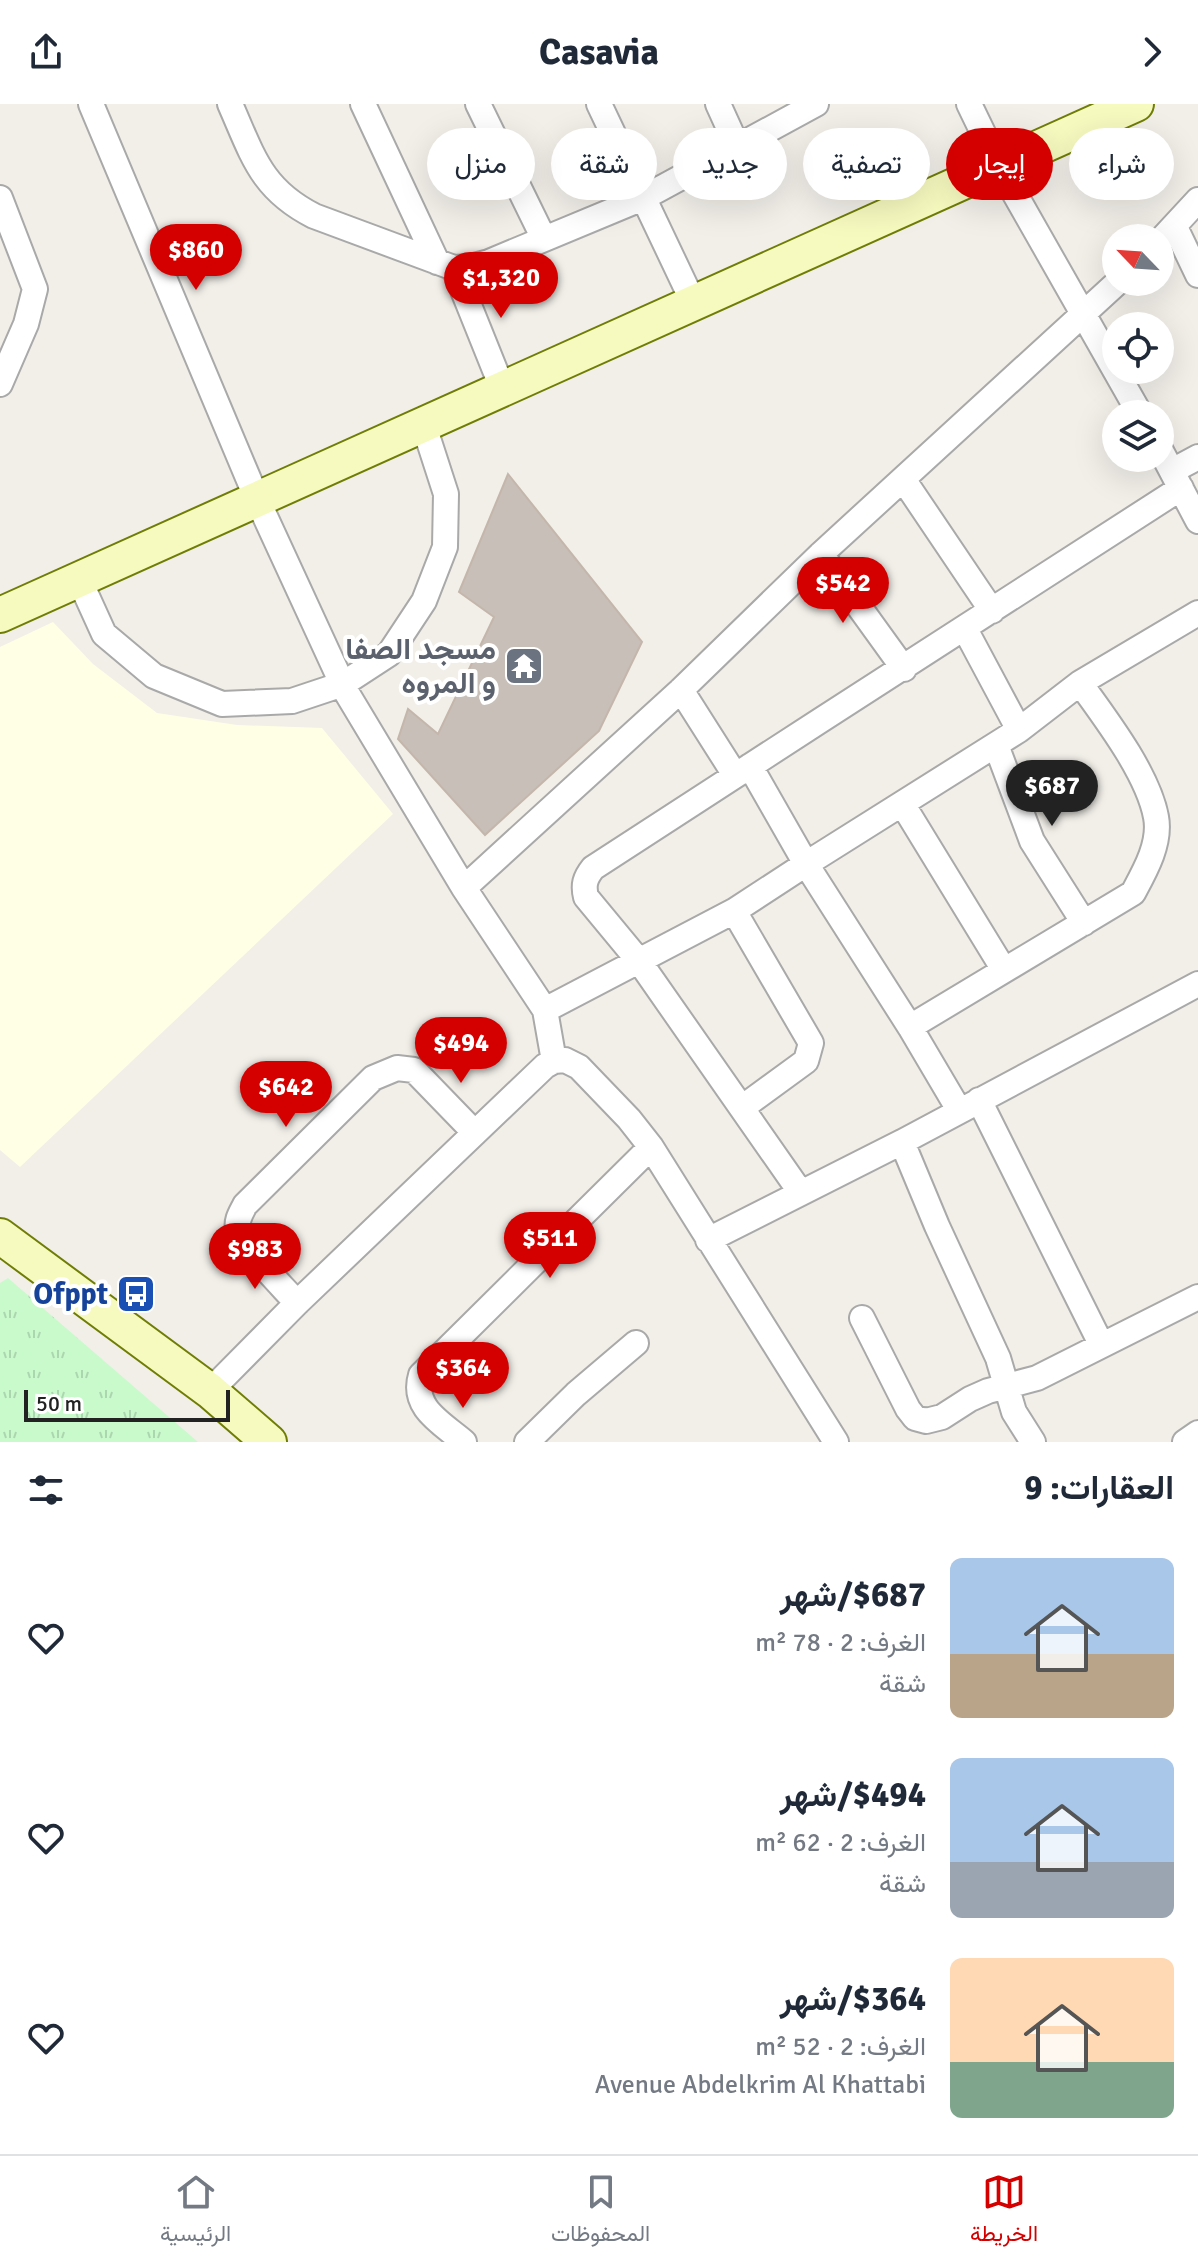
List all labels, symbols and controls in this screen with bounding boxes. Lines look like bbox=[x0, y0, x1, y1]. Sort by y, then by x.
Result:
icon: share bbox=[24, 30, 68, 74]
text: Casavia bbox=[539, 30, 659, 75]
icon: forward bbox=[1130, 30, 1174, 74]
chip: منزل bbox=[427, 128, 535, 200]
chip: شقة bbox=[551, 128, 657, 200]
chip: جديد bbox=[673, 128, 787, 200]
chip: تصفية bbox=[803, 128, 930, 200]
chip: إيجار bbox=[946, 128, 1053, 200]
chip: شراء bbox=[1069, 128, 1174, 200]
pin: $860 bbox=[149, 224, 243, 292]
north arrow bbox=[1102, 224, 1174, 296]
map controls bbox=[1102, 224, 1174, 472]
text: $860 bbox=[168, 234, 224, 266]
pin: $1,320 bbox=[436, 252, 566, 320]
text: $1,320 bbox=[462, 262, 540, 294]
button: locate bbox=[1102, 312, 1174, 384]
button: layers bbox=[1102, 400, 1174, 472]
pin: $542 bbox=[796, 557, 890, 625]
text: $542 bbox=[815, 567, 871, 599]
place label: مسجد الصفا و المروه bbox=[345, 631, 496, 702]
temple icon: مسجد الصفا و المروه bbox=[503, 645, 545, 687]
pin: $687 bbox=[1005, 760, 1099, 828]
text: $687 bbox=[1024, 770, 1080, 802]
pin: $494 bbox=[414, 1017, 508, 1085]
text: $494 bbox=[433, 1027, 489, 1059]
pin: $642 bbox=[239, 1061, 333, 1129]
text: $642 bbox=[258, 1071, 314, 1103]
pin: $511 bbox=[503, 1212, 597, 1280]
text: $511 bbox=[522, 1222, 578, 1254]
pin: $983 bbox=[208, 1223, 302, 1291]
text: $983 bbox=[227, 1233, 283, 1265]
bus stop icon: Ofppt bbox=[115, 1273, 157, 1315]
place label: Ofppt bbox=[33, 1276, 108, 1313]
pin: $364 bbox=[416, 1342, 510, 1410]
text: $364 bbox=[435, 1352, 491, 1384]
scale bar bbox=[24, 1386, 230, 1422]
text: 50 m bbox=[36, 1390, 82, 1417]
text: العقارات: 9 bbox=[1024, 1467, 1174, 1509]
icon: filters bbox=[24, 1468, 68, 1512]
text: $687/شهر bbox=[780, 1574, 926, 1616]
icon: home bbox=[1014, 1590, 1110, 1686]
icon: heart bbox=[24, 1616, 68, 1660]
text: الغرف: 2 · 78 m² bbox=[755, 1627, 926, 1659]
text: شقة bbox=[879, 1668, 926, 1700]
text: $494/شهر bbox=[780, 1774, 926, 1816]
icon: home bbox=[1014, 1790, 1110, 1886]
icon: heart bbox=[24, 1816, 68, 1860]
text: الغرف: 2 · 62 m² bbox=[755, 1827, 926, 1859]
text: شقة bbox=[879, 1868, 926, 1900]
text: $364/شهر bbox=[780, 1978, 926, 2020]
icon: home bbox=[1014, 1990, 1110, 2086]
icon: heart bbox=[24, 2016, 68, 2060]
text: الغرف: 2 · 52 m² bbox=[755, 2031, 926, 2063]
text: Avenue Abdelkrim Al Khattabi bbox=[595, 2069, 926, 2101]
tab: الرئيسية bbox=[160, 2170, 231, 2253]
tab: المحفوظات bbox=[551, 2170, 650, 2253]
tab: الخريطة bbox=[970, 2170, 1038, 2253]

